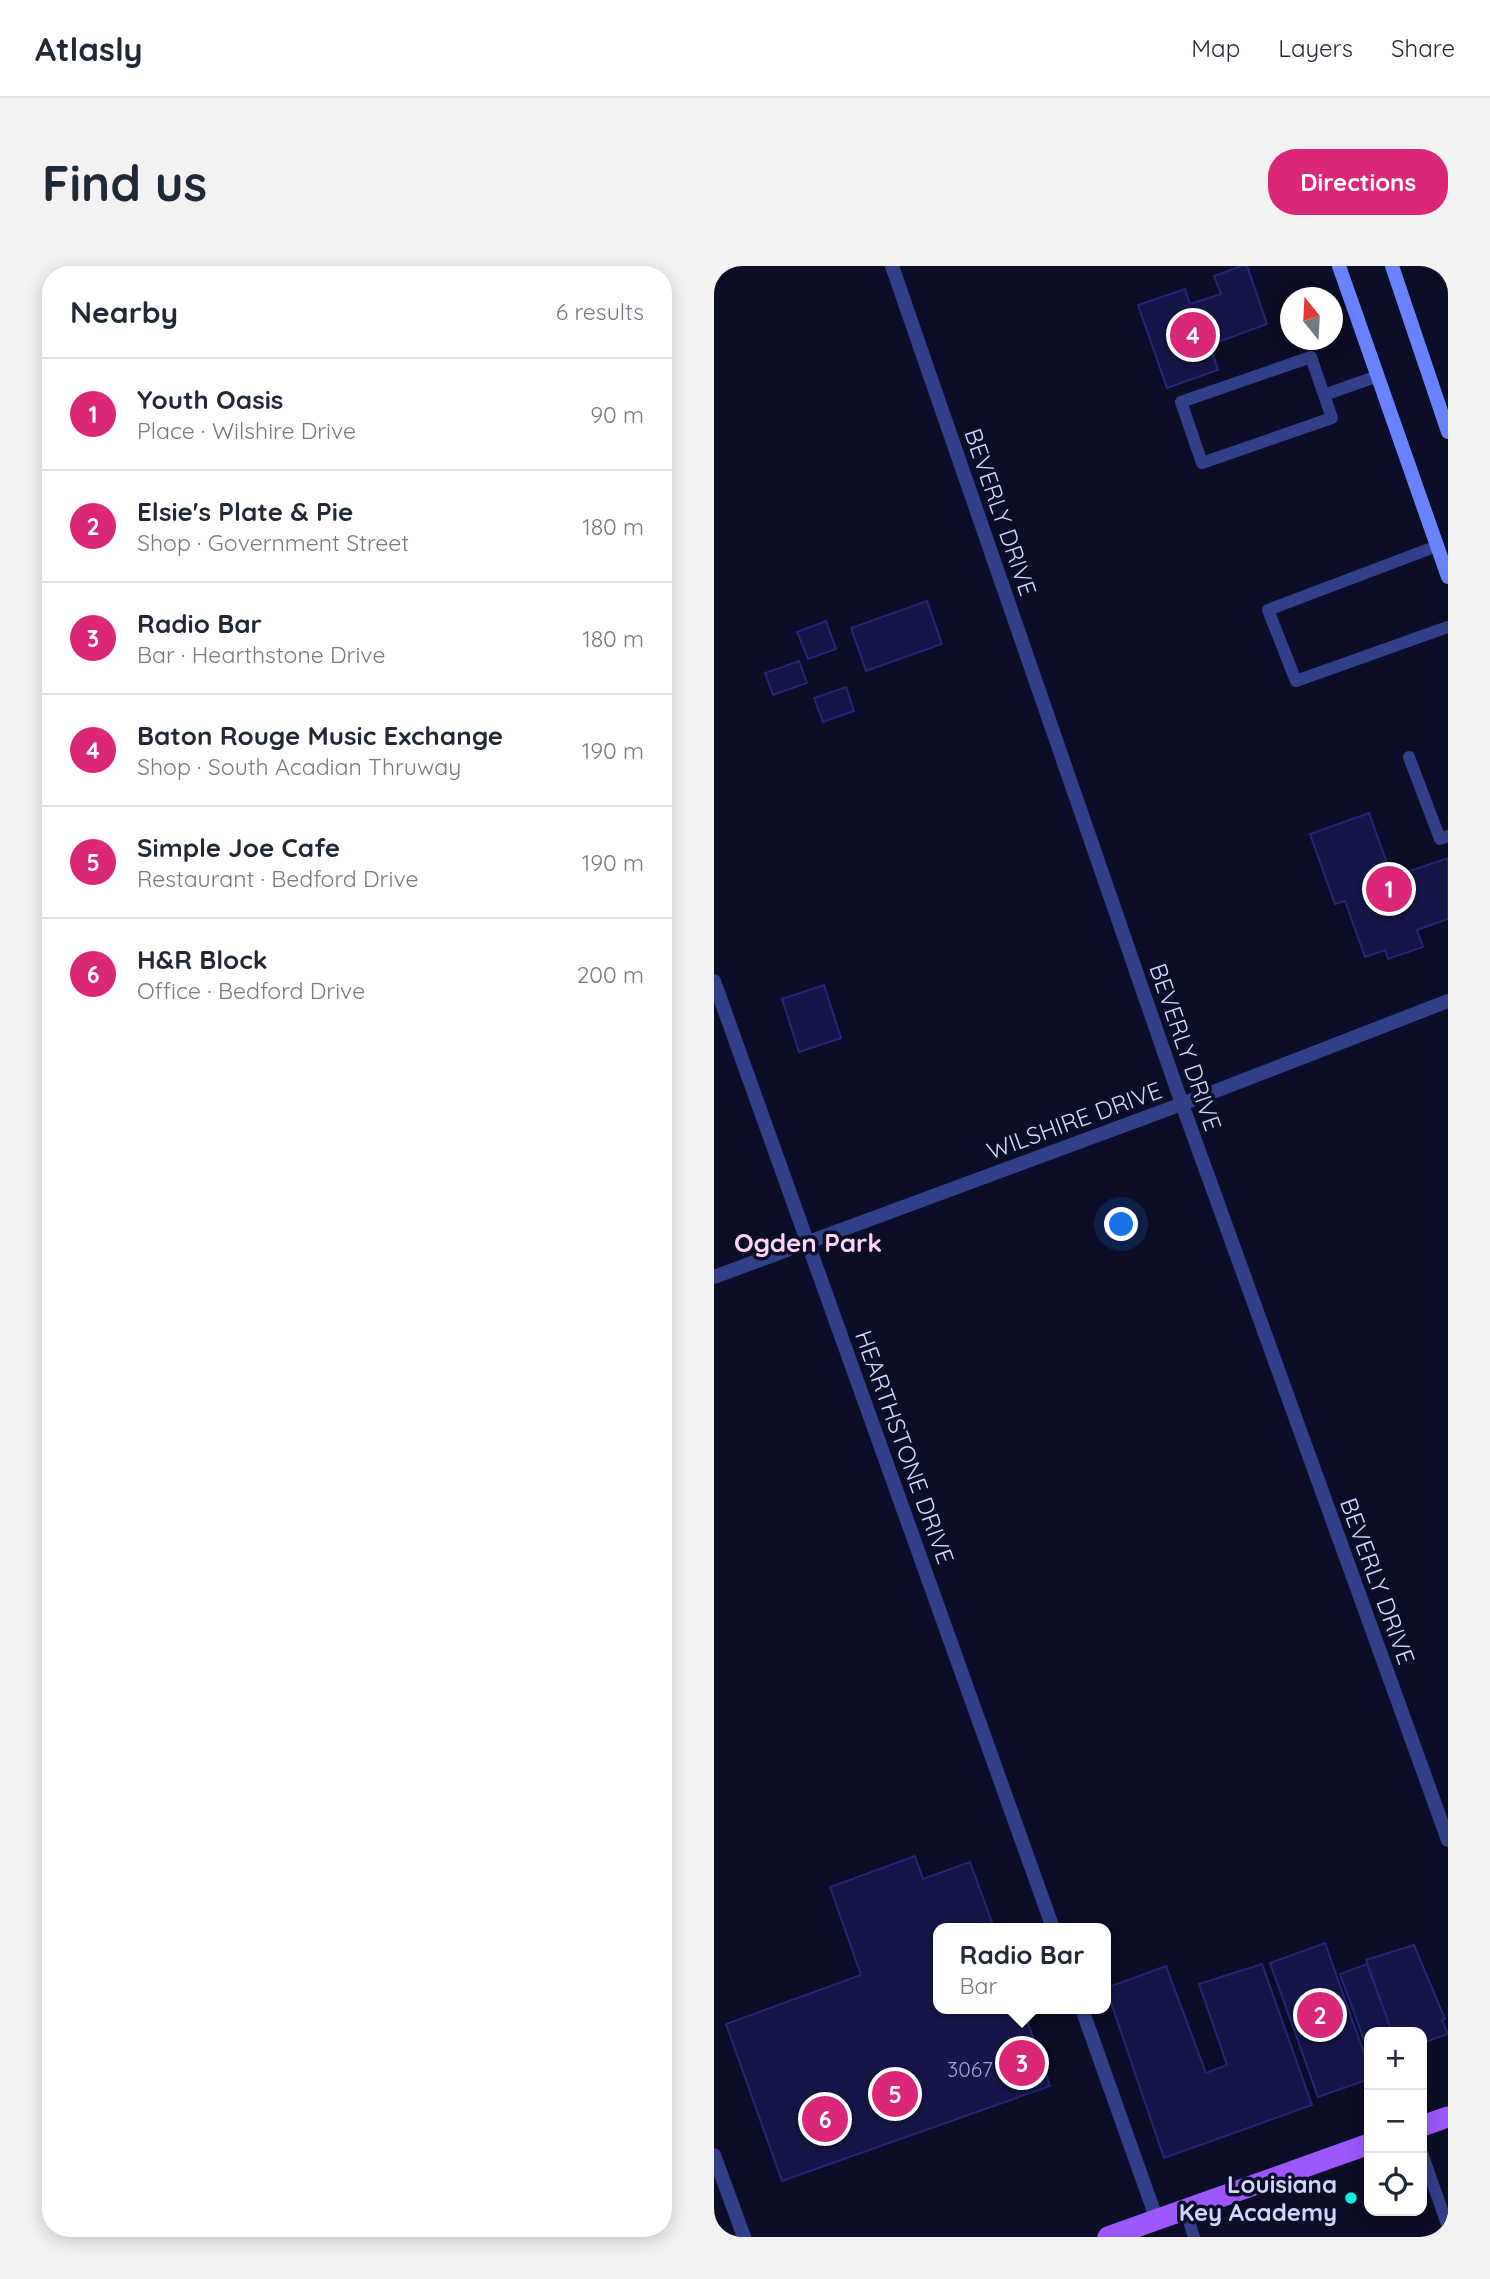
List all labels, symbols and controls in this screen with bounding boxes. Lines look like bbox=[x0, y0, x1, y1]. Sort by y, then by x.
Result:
text: Atlasly bbox=[35, 28, 143, 69]
text: Map bbox=[1191, 33, 1240, 63]
text: Layers bbox=[1278, 33, 1353, 63]
text: Share bbox=[1391, 33, 1455, 63]
button: Directions bbox=[1268, 149, 1448, 215]
text: Find us bbox=[42, 152, 207, 213]
north arrow bbox=[1280, 287, 1343, 350]
text: Nearby bbox=[70, 293, 178, 331]
text: 6 results bbox=[556, 297, 644, 326]
pin: 4 bbox=[1170, 309, 1216, 361]
text: Youth Oasis bbox=[137, 383, 283, 416]
text: 1 bbox=[89, 400, 97, 429]
text: 90 m bbox=[590, 400, 644, 429]
text: Place · Wilshire Drive bbox=[137, 416, 356, 445]
street label: BEVERLY DRIVE bbox=[958, 424, 1044, 600]
text: Elsie's Plate & Pie bbox=[137, 495, 353, 528]
text: 2 bbox=[86, 512, 100, 541]
text: 180 m bbox=[582, 512, 644, 541]
text: Shop · Government Street bbox=[137, 528, 409, 557]
text: Radio Bar bbox=[137, 607, 262, 640]
text: 3 bbox=[87, 624, 99, 653]
text: 180 m bbox=[582, 624, 644, 653]
text: Bar · Hearthstone Drive bbox=[137, 640, 385, 669]
text: Baton Rouge Music Exchange bbox=[137, 719, 503, 752]
text: 4 bbox=[86, 736, 100, 765]
text: 190 m bbox=[582, 736, 644, 765]
text: Shop · South Acadian Thruway bbox=[137, 752, 461, 781]
text: Simple Joe Cafe bbox=[137, 831, 340, 864]
text: 5 bbox=[86, 848, 100, 877]
text: 190 m bbox=[582, 848, 644, 877]
pin: 1 bbox=[1366, 863, 1412, 915]
text: Restaurant · Bedford Drive bbox=[137, 864, 418, 893]
text: H&R Block bbox=[137, 943, 268, 976]
street label: BEVERLY DRIVE bbox=[1143, 959, 1229, 1135]
text: 6 bbox=[87, 960, 99, 989]
text: 200 m bbox=[577, 960, 644, 989]
text: Office · Bedford Drive bbox=[137, 976, 365, 1005]
street label: WILSHIRE DRIVE bbox=[982, 1074, 1166, 1166]
your location bbox=[1104, 1207, 1138, 1241]
district label: Ogden Park bbox=[734, 1226, 882, 1259]
street label: HEARTHSTONE DRIVE bbox=[849, 1326, 961, 1568]
street label: BEVERLY DRIVE bbox=[1334, 1494, 1422, 1668]
popup bbox=[933, 1923, 1111, 2014]
text: Radio Bar bbox=[960, 1938, 1084, 1971]
text: Bar bbox=[960, 1971, 997, 2000]
pin: 2 bbox=[1297, 1989, 1343, 2041]
map controls bbox=[1364, 2027, 1427, 2216]
button: + bbox=[1364, 2027, 1427, 2090]
pin: 3 bbox=[999, 2037, 1045, 2089]
house number: 3067 bbox=[947, 2056, 993, 2082]
pin: 5 bbox=[872, 2068, 918, 2120]
button: − bbox=[1364, 2090, 1427, 2153]
pin: 6 bbox=[802, 2093, 848, 2145]
button: locate bbox=[1364, 2153, 1427, 2216]
place label: Louisiana Key Academy bbox=[1179, 2169, 1337, 2227]
marker: Louisiana Key Academy bbox=[1343, 2190, 1359, 2206]

